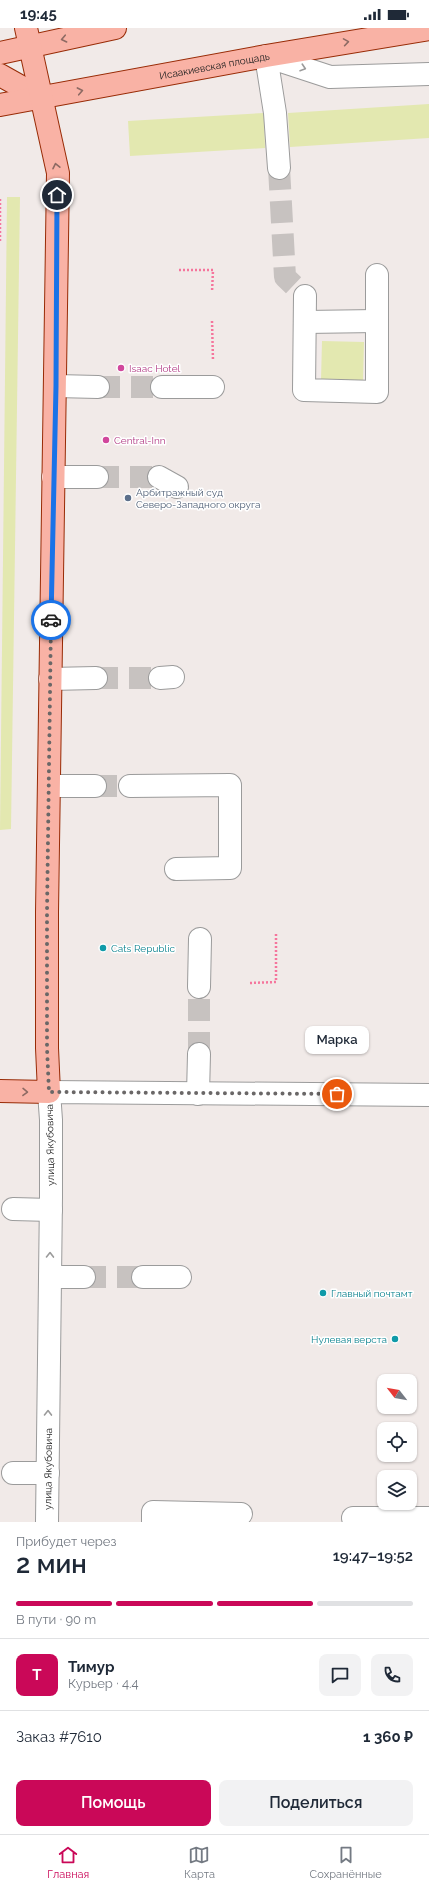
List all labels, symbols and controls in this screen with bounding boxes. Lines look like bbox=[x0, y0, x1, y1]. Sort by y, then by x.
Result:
text: 19:45 bbox=[20, 5, 57, 23]
one-way arrow bbox=[60, 34, 67, 43]
one-way arrow bbox=[342, 39, 349, 47]
street label: Исаакиевская площадь bbox=[158, 50, 270, 81]
one-way arrow bbox=[299, 63, 306, 72]
one-way arrow bbox=[77, 87, 83, 96]
one-way arrow bbox=[53, 162, 61, 169]
pin bbox=[40, 178, 74, 212]
icon: home bbox=[46, 184, 68, 206]
marker: Isaac Hotel bbox=[116, 363, 126, 373]
place label: Isaac Hotel bbox=[129, 363, 181, 374]
marker: Central-Inn bbox=[101, 435, 111, 445]
place label: Central-Inn bbox=[114, 435, 166, 446]
place label: Арбитражный суд Северо-Западного округа bbox=[136, 487, 261, 510]
marker: Арбитражный суд Северо-Западного округа bbox=[123, 493, 133, 503]
courier bbox=[31, 600, 71, 640]
icon: car bbox=[40, 609, 62, 631]
marker: Cats Republic bbox=[98, 943, 108, 953]
place label: Cats Republic bbox=[111, 943, 175, 954]
callout: Марка bbox=[305, 1026, 369, 1054]
text: Марка bbox=[316, 1032, 358, 1047]
pin bbox=[320, 1077, 354, 1111]
icon: bag bbox=[326, 1083, 348, 1105]
one-way arrow bbox=[22, 1088, 28, 1096]
street label: улица Якубовича bbox=[44, 1104, 56, 1186]
one-way arrow bbox=[46, 1252, 54, 1258]
marker: Главный почтамт bbox=[318, 1288, 328, 1298]
place label: Главный почтамт bbox=[331, 1288, 413, 1299]
place label: Нулевая верста bbox=[311, 1334, 387, 1345]
marker: Нулевая верста bbox=[390, 1334, 400, 1344]
north arrow bbox=[377, 1374, 417, 1414]
map controls bbox=[377, 1374, 417, 1510]
one-way arrow bbox=[44, 1410, 52, 1416]
button: locate bbox=[377, 1422, 417, 1462]
street label: улица Якубовича bbox=[42, 1428, 54, 1510]
button: layers bbox=[377, 1470, 417, 1510]
text: Прибудет через bbox=[16, 1534, 116, 1549]
text: 19:47–19:52 bbox=[333, 1547, 413, 1565]
text: 2 мин bbox=[16, 1549, 87, 1579]
text: В пути · 90 m bbox=[16, 1612, 96, 1627]
button: chat bbox=[319, 1654, 361, 1696]
button: phone bbox=[371, 1654, 413, 1696]
text: Тимур bbox=[68, 1658, 114, 1676]
text: Т bbox=[32, 1666, 42, 1684]
text: Курьер · 4.4 bbox=[68, 1676, 139, 1691]
text: Заказ #7610 bbox=[16, 1728, 102, 1746]
text: 1 360 ₽ bbox=[363, 1728, 413, 1746]
button: Помощь bbox=[16, 1780, 211, 1826]
button: Поделиться bbox=[219, 1780, 413, 1826]
tab: Главная bbox=[47, 1844, 89, 1881]
tab: Карта bbox=[184, 1844, 215, 1881]
tab: Сохранённые bbox=[310, 1844, 382, 1881]

